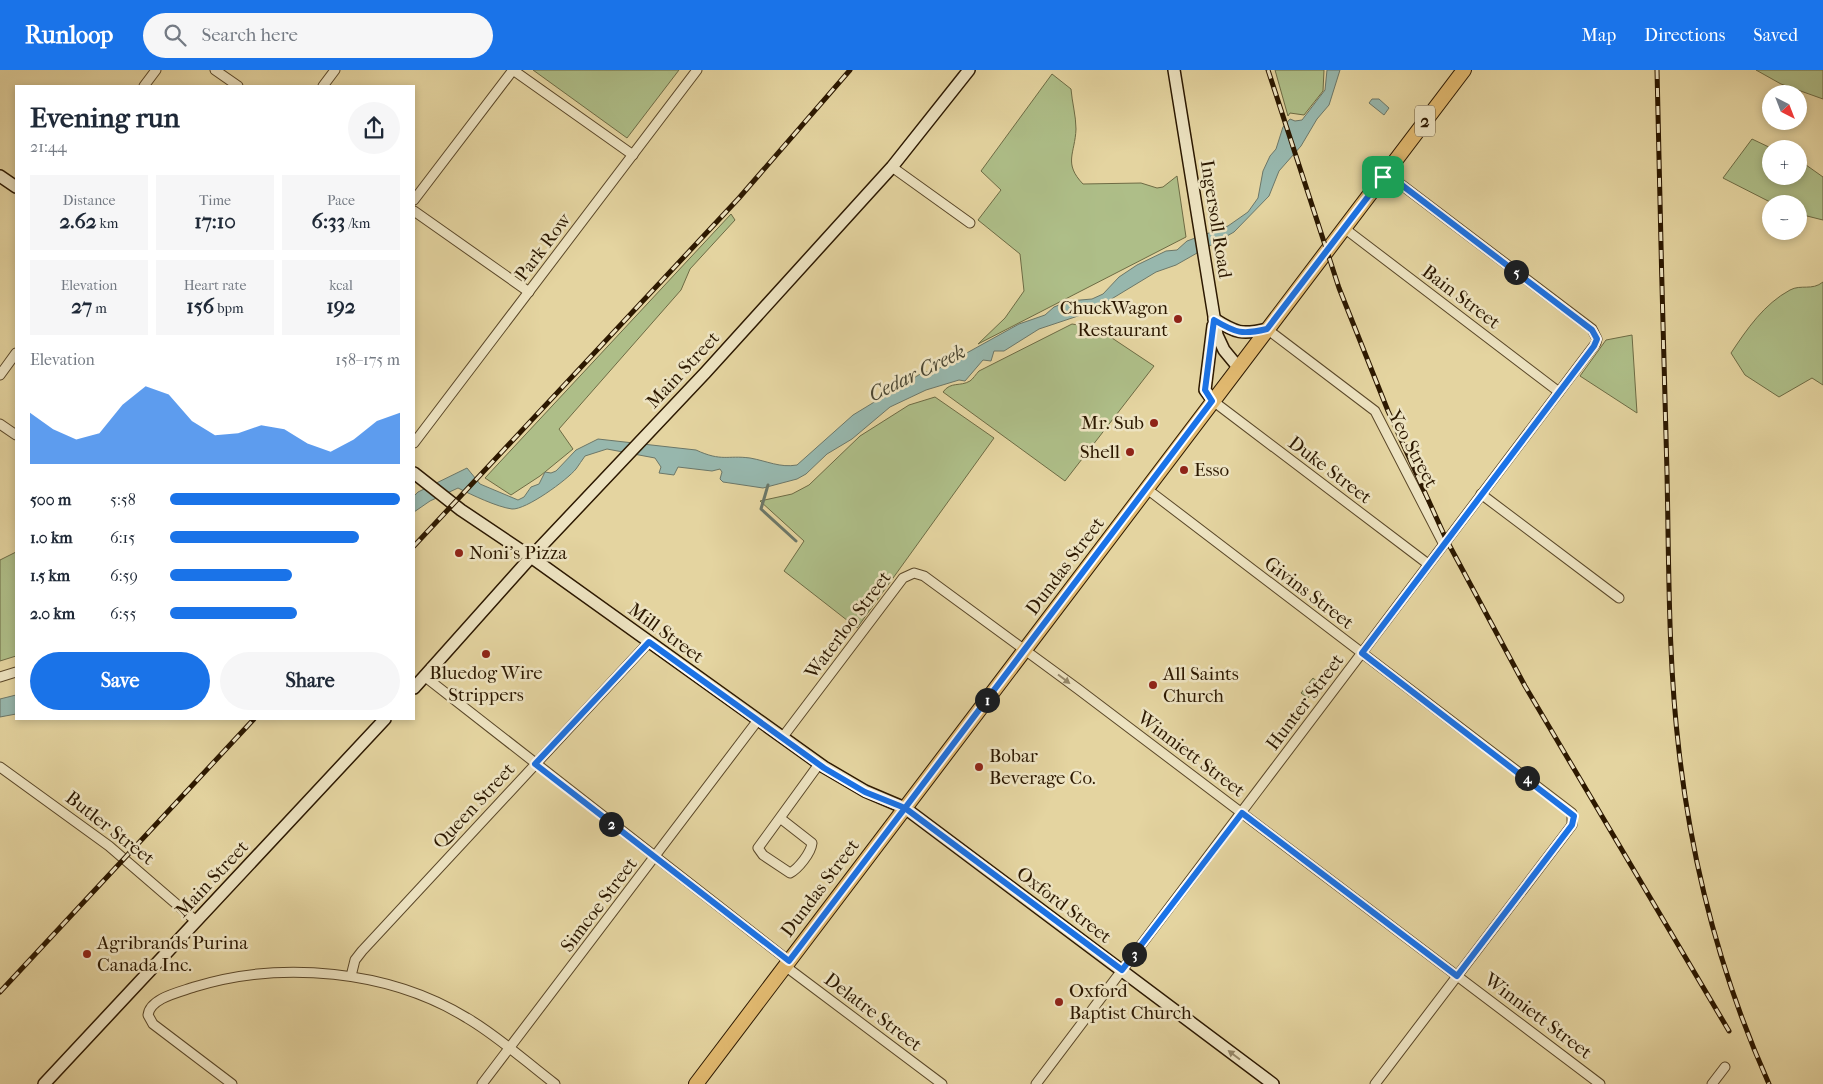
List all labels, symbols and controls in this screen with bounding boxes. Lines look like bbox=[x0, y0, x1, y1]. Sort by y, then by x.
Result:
search box bbox=[143, 13, 493, 58]
text: Runloop bbox=[25, 21, 113, 49]
icon: search bbox=[161, 21, 189, 49]
text: Search here bbox=[201, 24, 298, 46]
text: Map bbox=[1582, 25, 1616, 46]
text: Directions bbox=[1644, 25, 1725, 46]
text: Saved bbox=[1753, 25, 1798, 46]
north arrow bbox=[1762, 85, 1808, 130]
map controls bbox=[1762, 85, 1807, 240]
text: Evening run bbox=[30, 101, 180, 134]
button: share bbox=[348, 102, 400, 154]
road number: 2 bbox=[1415, 106, 1435, 136]
text: 21:44 bbox=[30, 137, 67, 156]
button: + bbox=[1762, 140, 1807, 185]
pin bbox=[1362, 156, 1404, 198]
street label: Ingersoll Road bbox=[1196, 158, 1236, 280]
icon: arrive bbox=[1369, 163, 1397, 191]
text: Distance bbox=[63, 192, 115, 209]
text: Time bbox=[199, 192, 231, 209]
text: Pace bbox=[327, 192, 355, 209]
button: − bbox=[1762, 195, 1807, 240]
street label: Park Row bbox=[511, 208, 576, 285]
text: 2.62 bbox=[60, 209, 97, 233]
text: 17:10 bbox=[194, 209, 236, 233]
text: 6:33 bbox=[312, 209, 345, 233]
text: km bbox=[97, 215, 118, 232]
text: /km bbox=[345, 215, 370, 232]
pin: 5 bbox=[1504, 260, 1528, 284]
street label: Bain Street bbox=[1418, 261, 1505, 334]
text: 5 bbox=[1513, 264, 1520, 281]
text: Elevation bbox=[61, 277, 117, 294]
text: Heart rate bbox=[184, 277, 246, 294]
text: kcal bbox=[329, 277, 353, 294]
text: 27 bbox=[71, 294, 92, 318]
text: 156 bbox=[186, 294, 214, 318]
text: 192 bbox=[326, 294, 356, 318]
place label: ChuckWagon Restaurant bbox=[1060, 297, 1168, 341]
text: m bbox=[92, 300, 107, 317]
text: bpm bbox=[214, 300, 244, 317]
marker: ChuckWagon Restaurant bbox=[1172, 313, 1184, 325]
street label: Main Street bbox=[642, 327, 724, 413]
water label: Cedar Creek bbox=[865, 340, 969, 406]
text: Elevation bbox=[30, 350, 95, 369]
text: 158–175 m bbox=[335, 350, 400, 369]
street label: Yeo Street bbox=[1383, 406, 1443, 492]
place label: Mr. Sub bbox=[1081, 412, 1144, 434]
marker: Mr. Sub bbox=[1148, 417, 1160, 429]
street label: Duke Street bbox=[1284, 432, 1376, 509]
place label: Shell bbox=[1080, 441, 1120, 463]
marker: Shell bbox=[1124, 446, 1136, 458]
place label: Esso bbox=[1194, 459, 1230, 481]
marker: Esso bbox=[1178, 464, 1190, 476]
text: 500 m bbox=[30, 490, 71, 509]
text: 5:58 bbox=[110, 490, 136, 509]
street label: Dundas Street bbox=[1021, 513, 1109, 619]
text: 1.0 km bbox=[30, 528, 73, 547]
text: 6:15 bbox=[110, 528, 135, 547]
place label: Noni's Pizza bbox=[469, 542, 567, 564]
marker: Noni's Pizza bbox=[453, 547, 465, 559]
street label: Givins Street bbox=[1260, 552, 1358, 634]
text: 1.5 km bbox=[30, 566, 70, 585]
text: 6:59 bbox=[110, 566, 138, 585]
street label: Waterloo Street bbox=[800, 567, 896, 684]
street label: Mill Street bbox=[624, 598, 708, 668]
text: 2.0 km bbox=[30, 604, 75, 623]
text: 6:55 bbox=[110, 604, 136, 623]
marker: Bluedog Wire Strippers bbox=[480, 648, 492, 660]
street label: Hunter Street bbox=[1262, 649, 1349, 755]
button: Save bbox=[30, 652, 210, 710]
button: Share bbox=[220, 652, 400, 710]
place label: Bluedog Wire Strippers bbox=[429, 662, 543, 706]
place label: All Saints Church bbox=[1162, 663, 1239, 707]
one-way arrow bbox=[1057, 673, 1070, 684]
marker: All Saints Church bbox=[1147, 679, 1159, 691]
pin: 1 bbox=[974, 688, 1000, 712]
text: 1 bbox=[985, 692, 990, 709]
street label: Winniett Street bbox=[1132, 706, 1249, 802]
place label: Bobar Beverage Co. bbox=[989, 745, 1096, 789]
street label: Queen Street bbox=[429, 758, 519, 853]
marker: Bobar Beverage Co. bbox=[973, 761, 985, 773]
pin: 4 bbox=[1514, 766, 1540, 790]
text: 4 bbox=[1523, 770, 1532, 787]
street label: Butler Street bbox=[61, 787, 159, 870]
pin: 2 bbox=[598, 812, 624, 836]
text: 2 bbox=[608, 816, 615, 833]
street label: Dundas Street bbox=[776, 835, 864, 941]
street label: Main Street bbox=[171, 836, 253, 922]
street label: Simcoe Street bbox=[556, 853, 642, 957]
street label: Oxford Street bbox=[1012, 862, 1116, 948]
place label: Agribrands Purina Canada Inc. bbox=[96, 932, 248, 976]
pin: 3 bbox=[1122, 942, 1146, 966]
text: 3 bbox=[1132, 946, 1137, 963]
marker: Agribrands Purina Canada Inc. bbox=[81, 948, 93, 960]
street label: Delatre Street bbox=[820, 968, 926, 1056]
street label: Winniett Street bbox=[1479, 968, 1596, 1064]
place label: Oxford Baptist Church bbox=[1069, 980, 1192, 1024]
marker: Oxford Baptist Church bbox=[1053, 996, 1065, 1008]
one-way arrow bbox=[1227, 1050, 1241, 1060]

